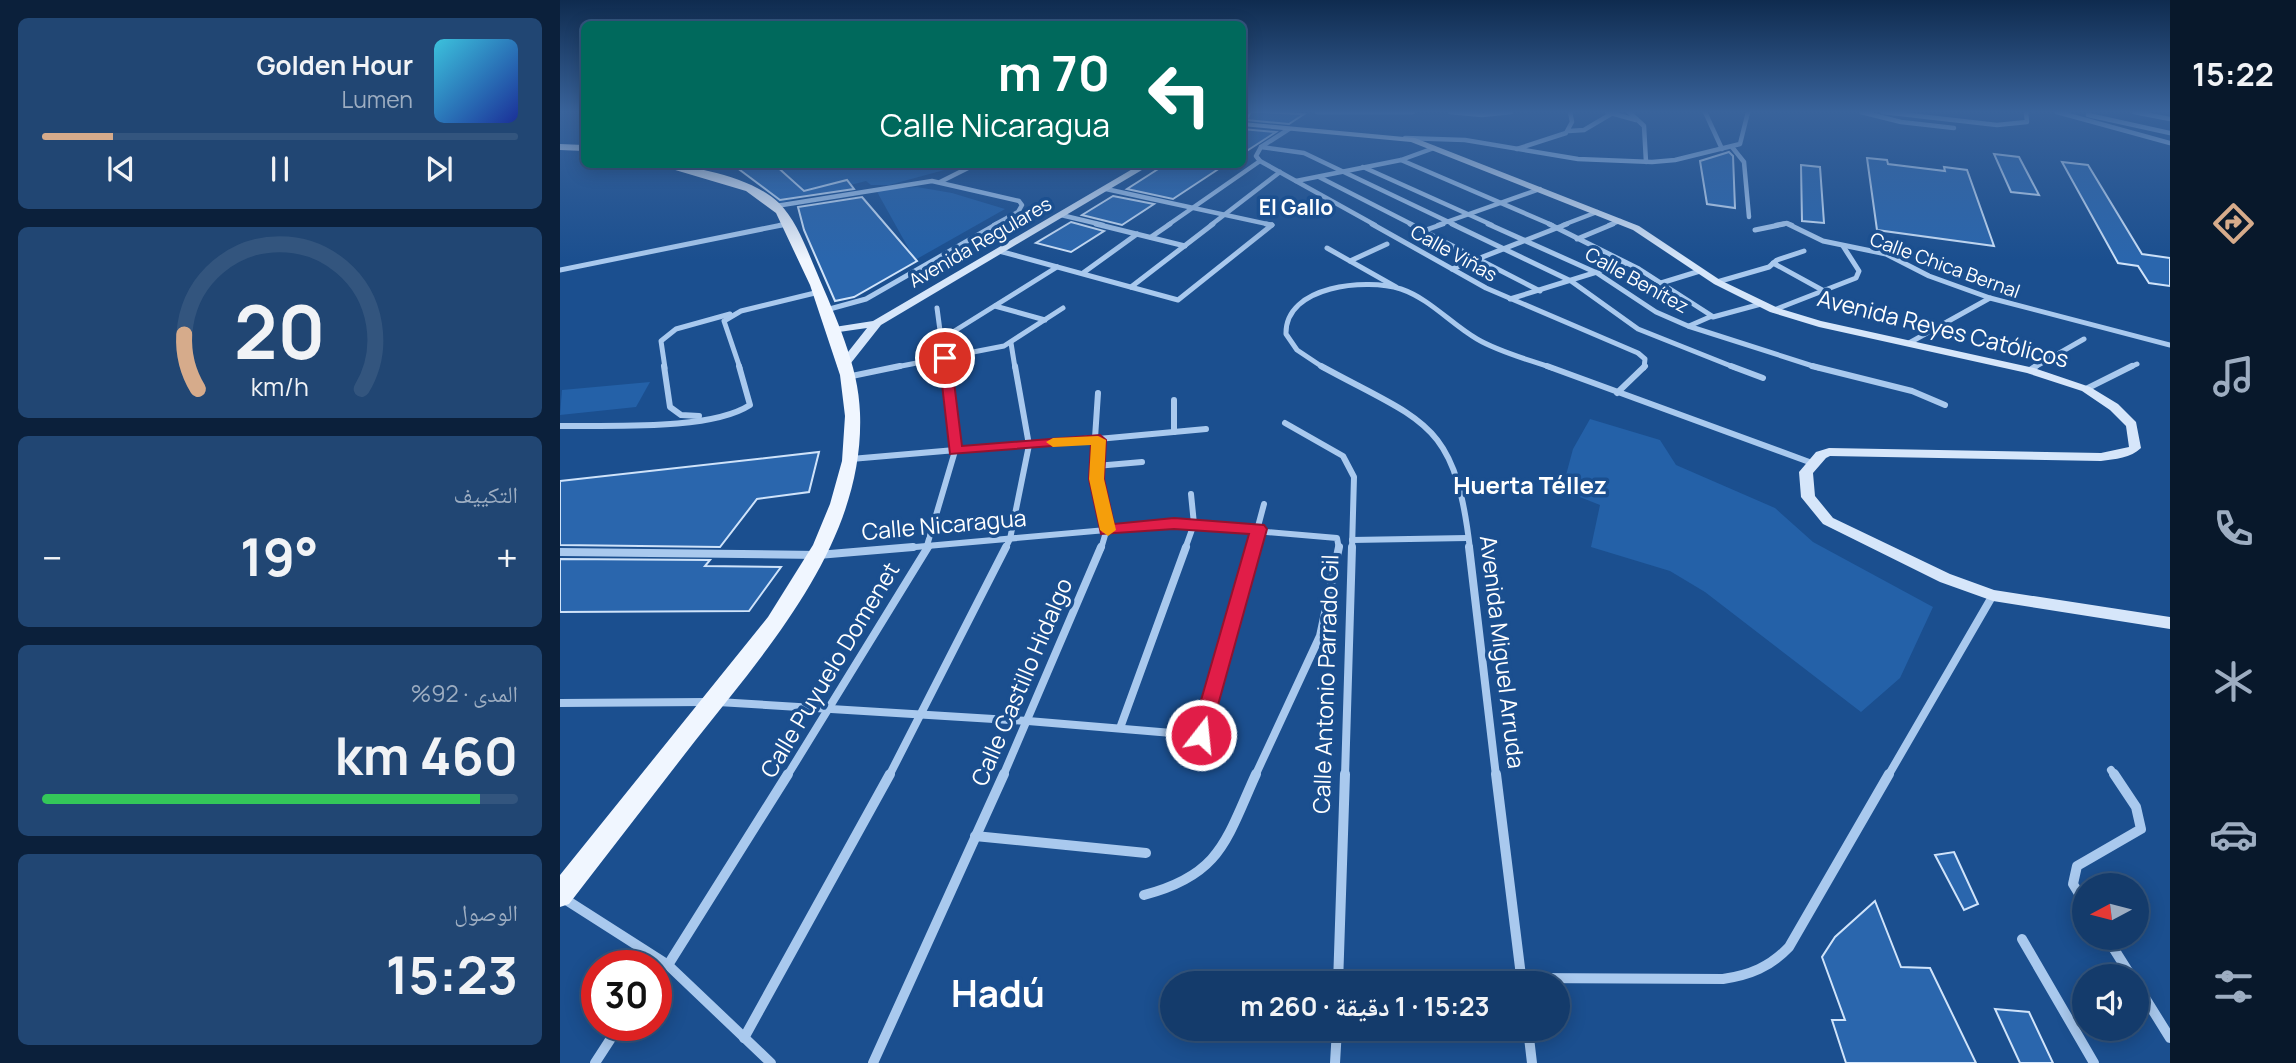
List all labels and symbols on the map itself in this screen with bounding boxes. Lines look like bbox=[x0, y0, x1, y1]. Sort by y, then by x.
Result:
street label: Avenida Regulares bbox=[904, 190, 1056, 294]
district label: El Gallo bbox=[1259, 193, 1333, 221]
street label: Calle Viñas bbox=[1406, 219, 1502, 287]
street label: Calle Chica Bernal bbox=[1866, 226, 2024, 304]
street label: Calle Benítez bbox=[1581, 241, 1693, 319]
street label: Avenida Reyes Católicos bbox=[1814, 281, 2072, 375]
pin bbox=[915, 328, 975, 388]
district label: Huerta Téllez bbox=[1453, 468, 1607, 501]
street label: Calle Nicaragua bbox=[860, 501, 1028, 547]
street label: Avenida Miguel Arruda bbox=[1473, 533, 1533, 770]
street label: Calle Antonio Parrado Gil bbox=[1304, 554, 1346, 814]
street label: Calle Puyuelo Domenet bbox=[752, 556, 906, 783]
street label: Calle Castillo Hidalgo bbox=[963, 573, 1079, 790]
position arrow bbox=[1164, 698, 1238, 772]
north arrow bbox=[2072, 873, 2149, 950]
speed limit sign: 30 bbox=[581, 950, 672, 1041]
district label: Hadú bbox=[951, 968, 1045, 1018]

